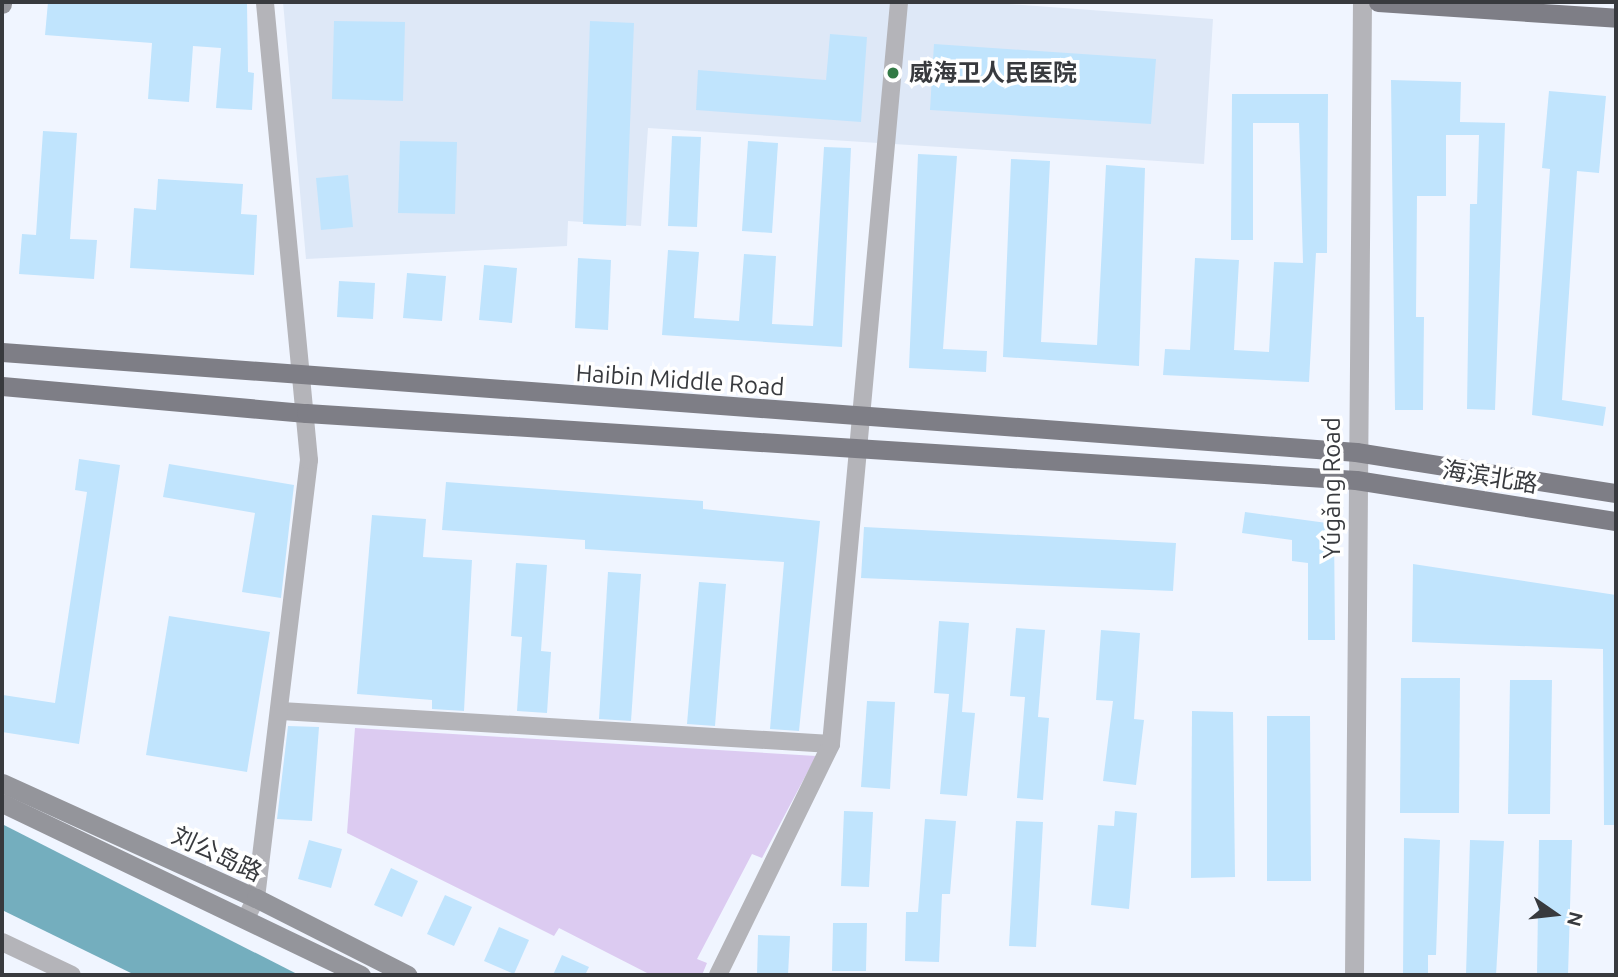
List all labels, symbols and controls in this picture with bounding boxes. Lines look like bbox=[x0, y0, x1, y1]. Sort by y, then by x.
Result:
place label: 威海卫人民医院 bbox=[909, 59, 1077, 87]
marker: 威海卫人民医院 bbox=[883, 63, 903, 83]
street label: Haibin Middle Road bbox=[575, 358, 785, 402]
street label: Yúgǎng Road bbox=[1318, 417, 1346, 559]
street label: 海滨北路 bbox=[1440, 455, 1540, 499]
street label: 刘公岛路 bbox=[167, 821, 267, 887]
north arrow bbox=[1520, 879, 1590, 949]
text: N bbox=[1563, 910, 1588, 929]

